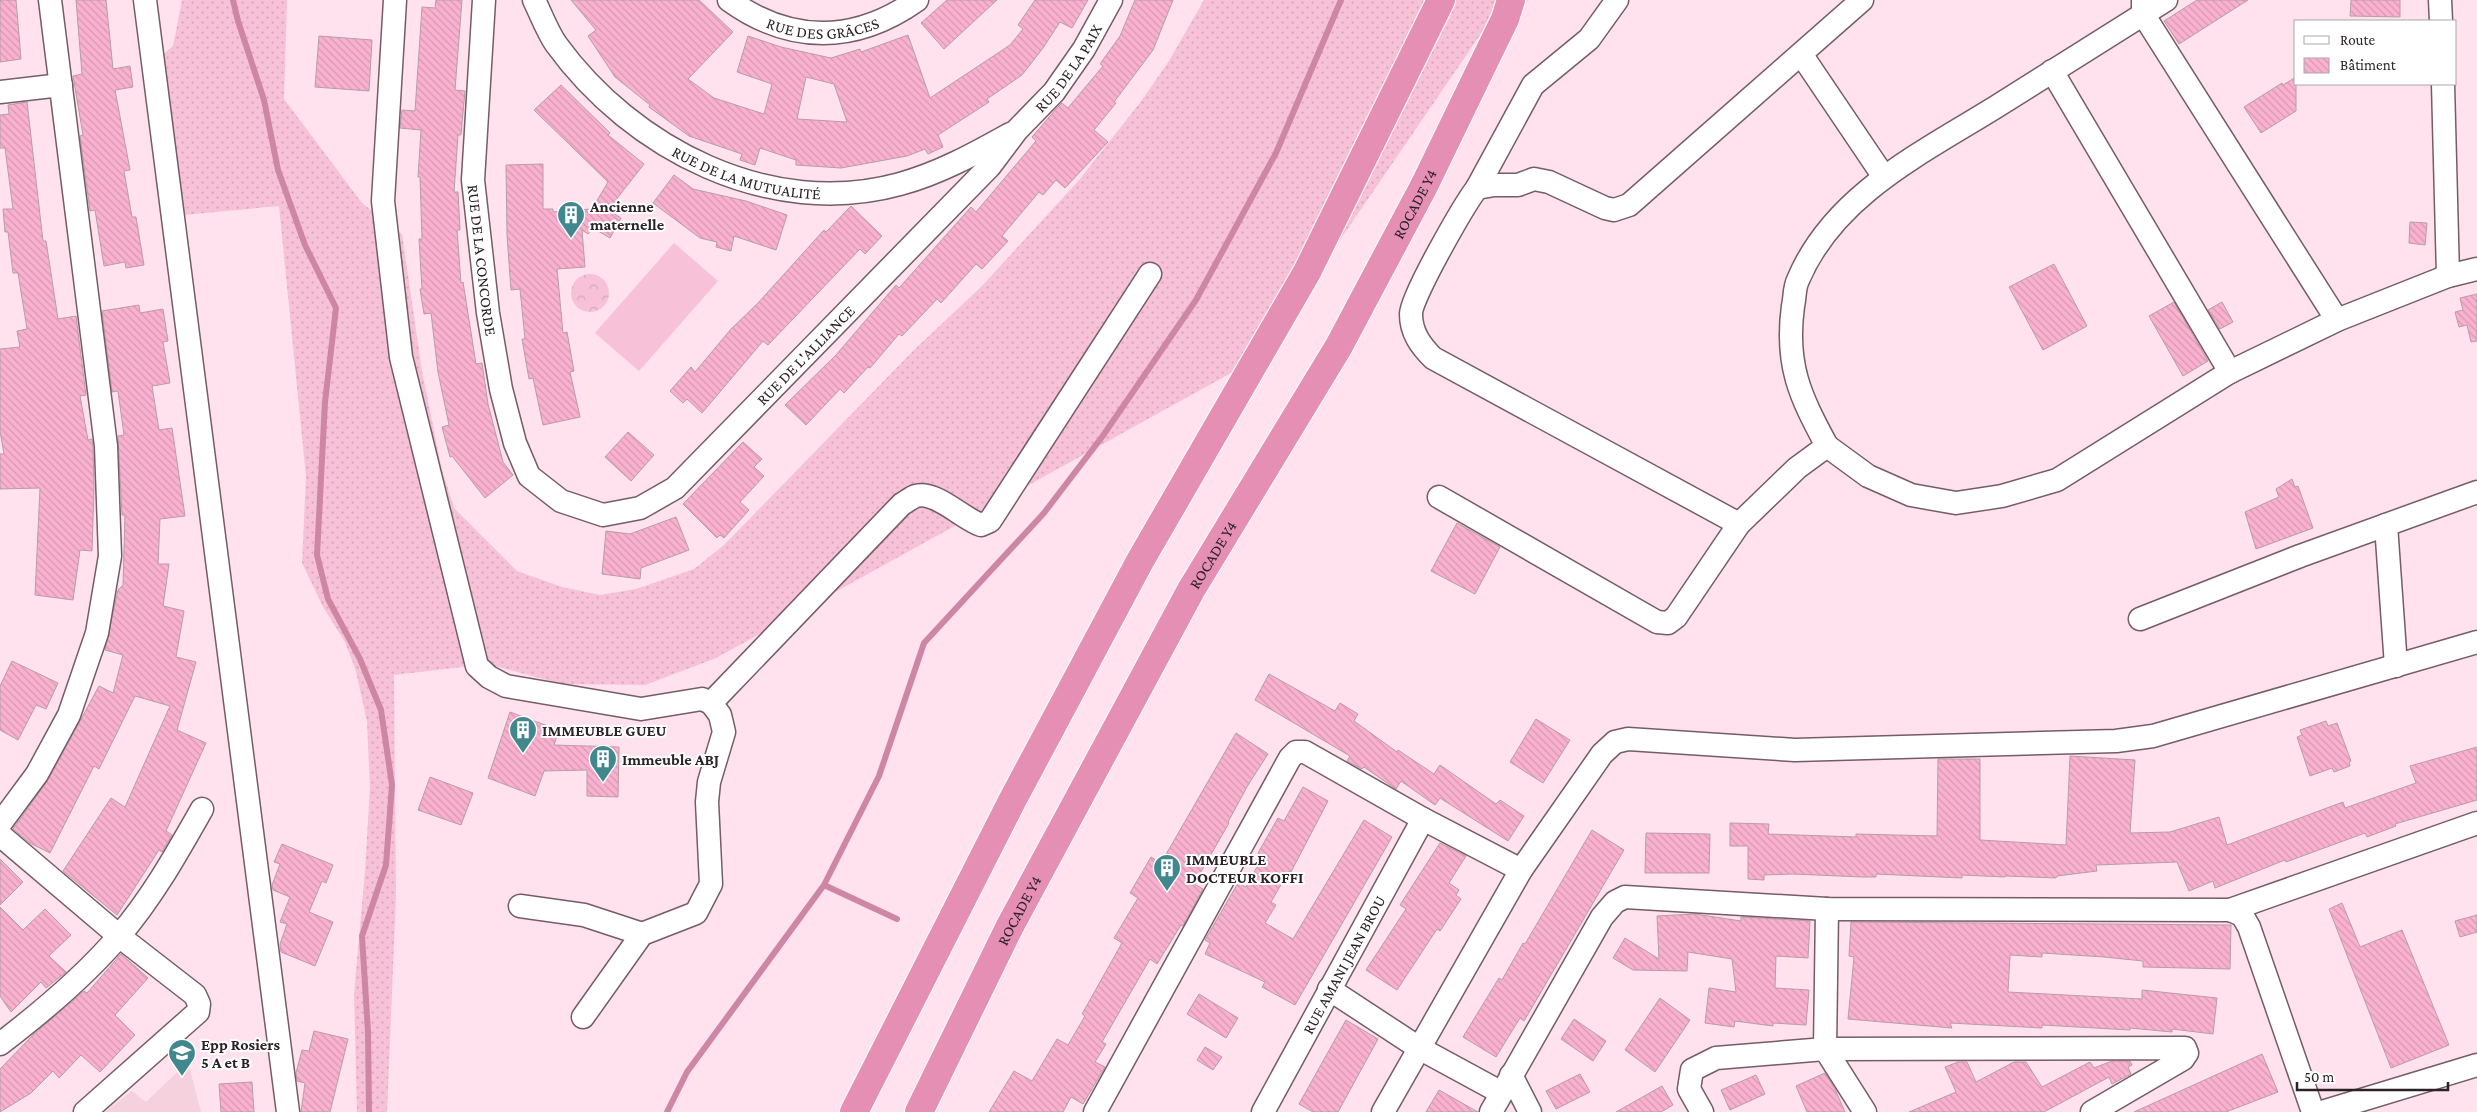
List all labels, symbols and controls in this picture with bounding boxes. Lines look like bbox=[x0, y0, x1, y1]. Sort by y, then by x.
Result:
street label: RUE DES GRÂCES bbox=[764, 14, 881, 42]
legend bbox=[2294, 20, 2457, 85]
street label: RUE DE LA PAIX bbox=[1031, 21, 1105, 116]
text: Route bbox=[2340, 32, 2375, 48]
text: Bâtiment bbox=[2340, 57, 2397, 73]
street label: RUE DE LA MUTUALITÉ bbox=[669, 143, 821, 202]
street label: ROCADE Y4 bbox=[1390, 167, 1440, 242]
street label: RUE DE LA CONCORDE bbox=[465, 184, 500, 337]
place label: Ancienne maternelle bbox=[589, 198, 665, 233]
building icon: Ancienne maternelle bbox=[556, 200, 586, 239]
street label: RUE DE L'ALLIANCE bbox=[753, 302, 858, 408]
street label: ROCADE Y4 bbox=[1186, 518, 1240, 592]
building icon: IMMEUBLE GUEU bbox=[508, 715, 538, 754]
place label: IMMEUBLE GUEU bbox=[542, 722, 667, 739]
building icon: Immeuble ABJ bbox=[588, 744, 618, 783]
place label: Immeuble ABJ bbox=[622, 751, 719, 768]
place label: IMMEUBLE DOCTEUR KOFFI bbox=[1186, 851, 1303, 886]
building icon: IMMEUBLE DOCTEUR KOFFI bbox=[1152, 853, 1182, 892]
street label: ROCADE Y4 bbox=[994, 873, 1044, 948]
street label: RUE AMANI JEAN BROU bbox=[1299, 893, 1389, 1037]
place label: Epp Rosiers 5 A et B bbox=[201, 1036, 280, 1071]
school or university icon: Epp Rosiers 5 A et B bbox=[167, 1038, 197, 1077]
scale bar bbox=[2297, 1060, 2448, 1092]
text: 50 m bbox=[2304, 1069, 2334, 1085]

